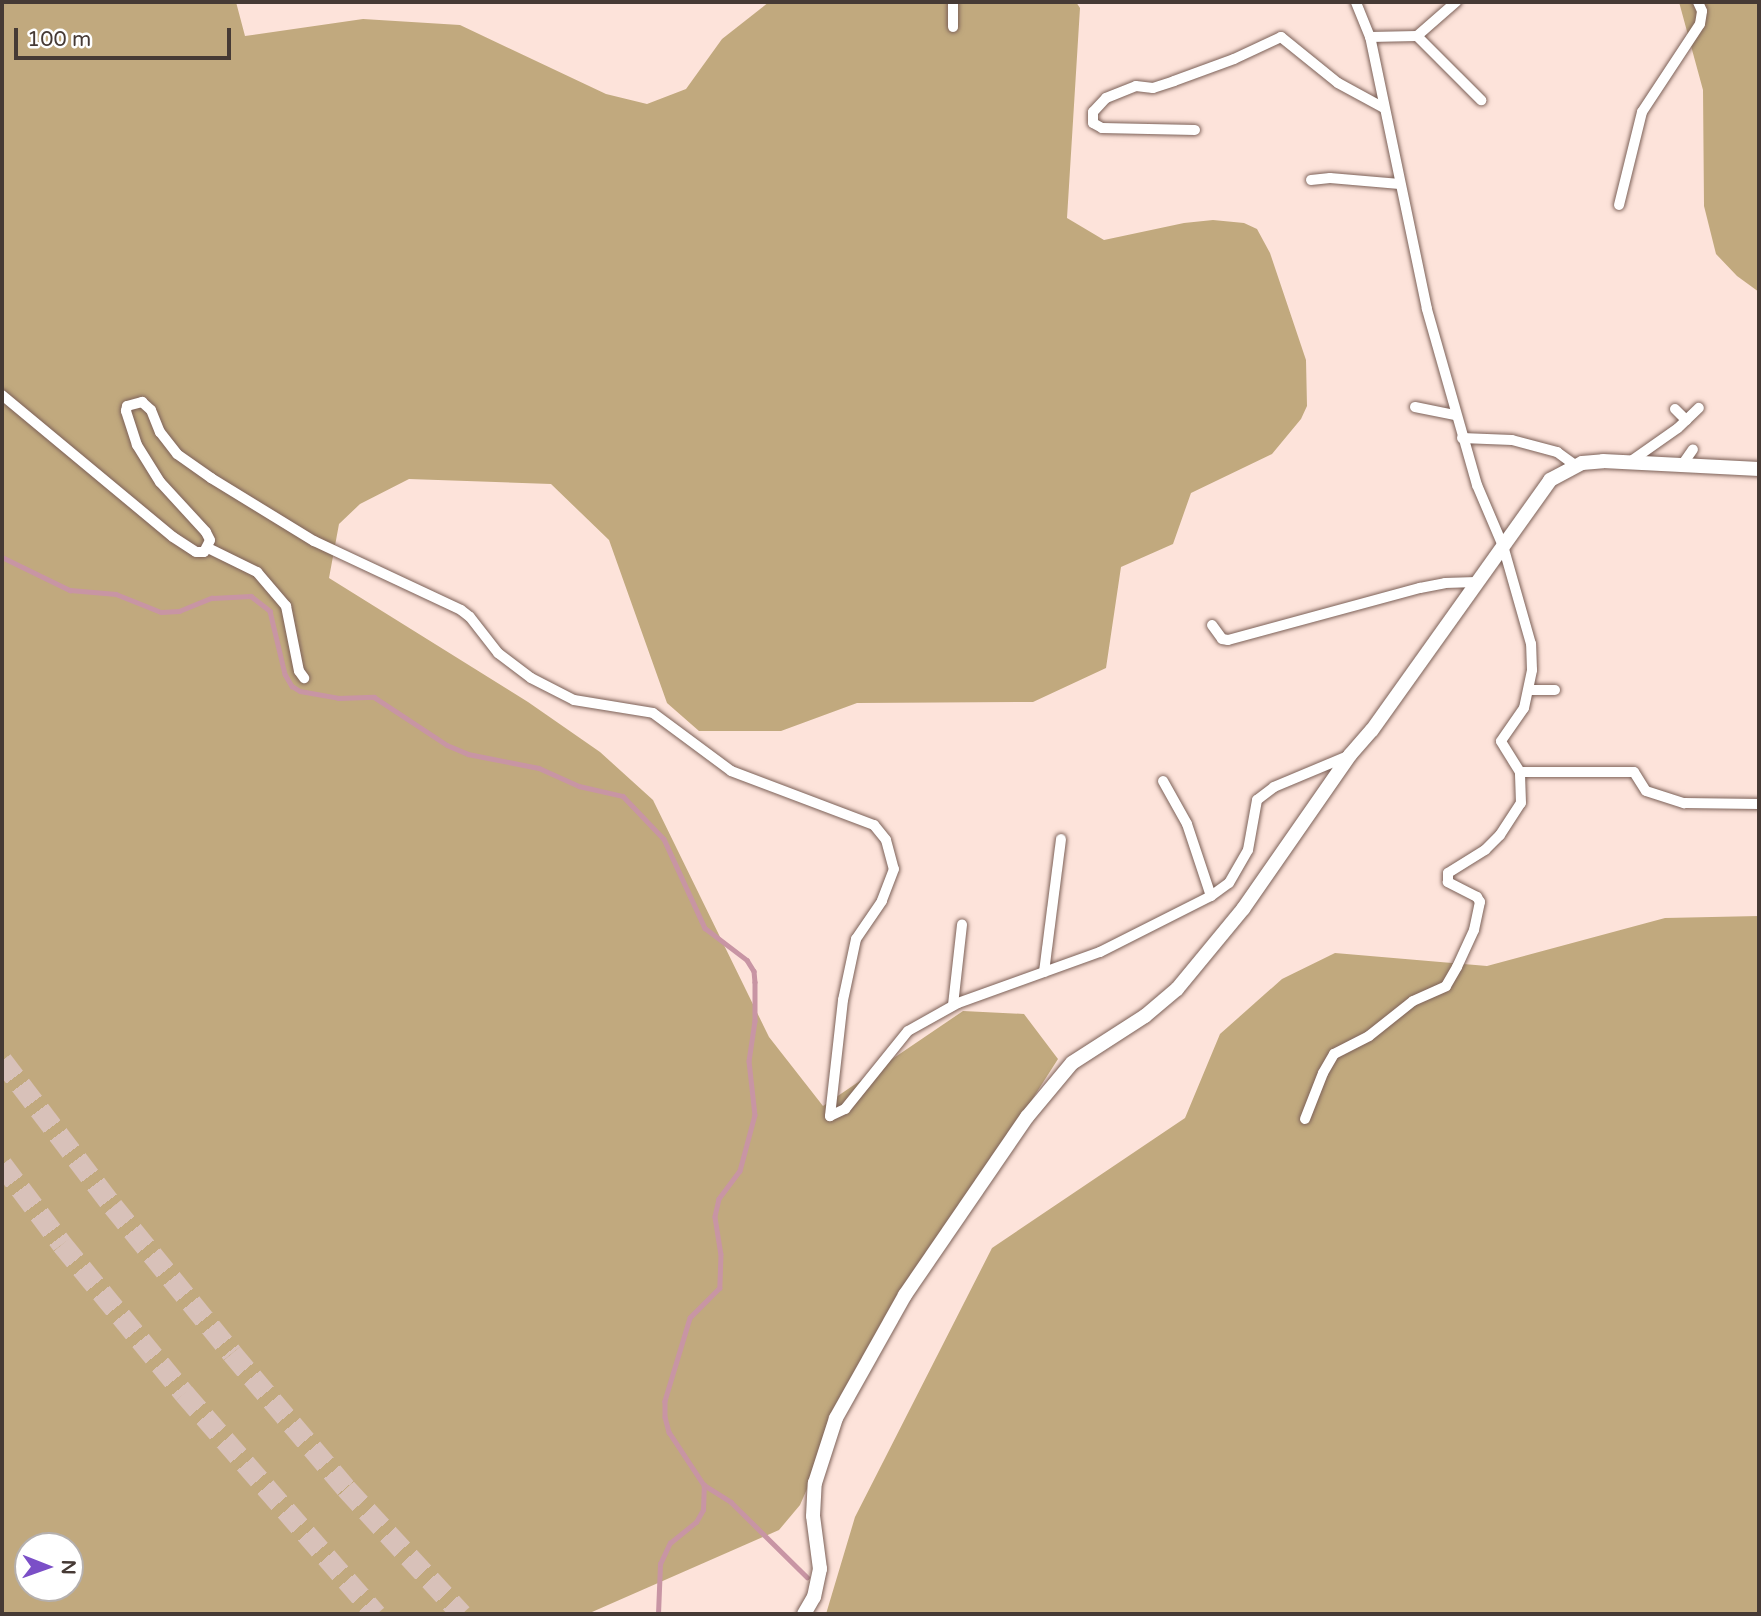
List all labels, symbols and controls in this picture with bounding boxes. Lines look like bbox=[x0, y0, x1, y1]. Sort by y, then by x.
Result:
scale bar bbox=[18, 14, 234, 58]
text: 100 m bbox=[27, 27, 91, 52]
north arrow bbox=[14, 1532, 84, 1602]
text: N bbox=[57, 1560, 79, 1575]

